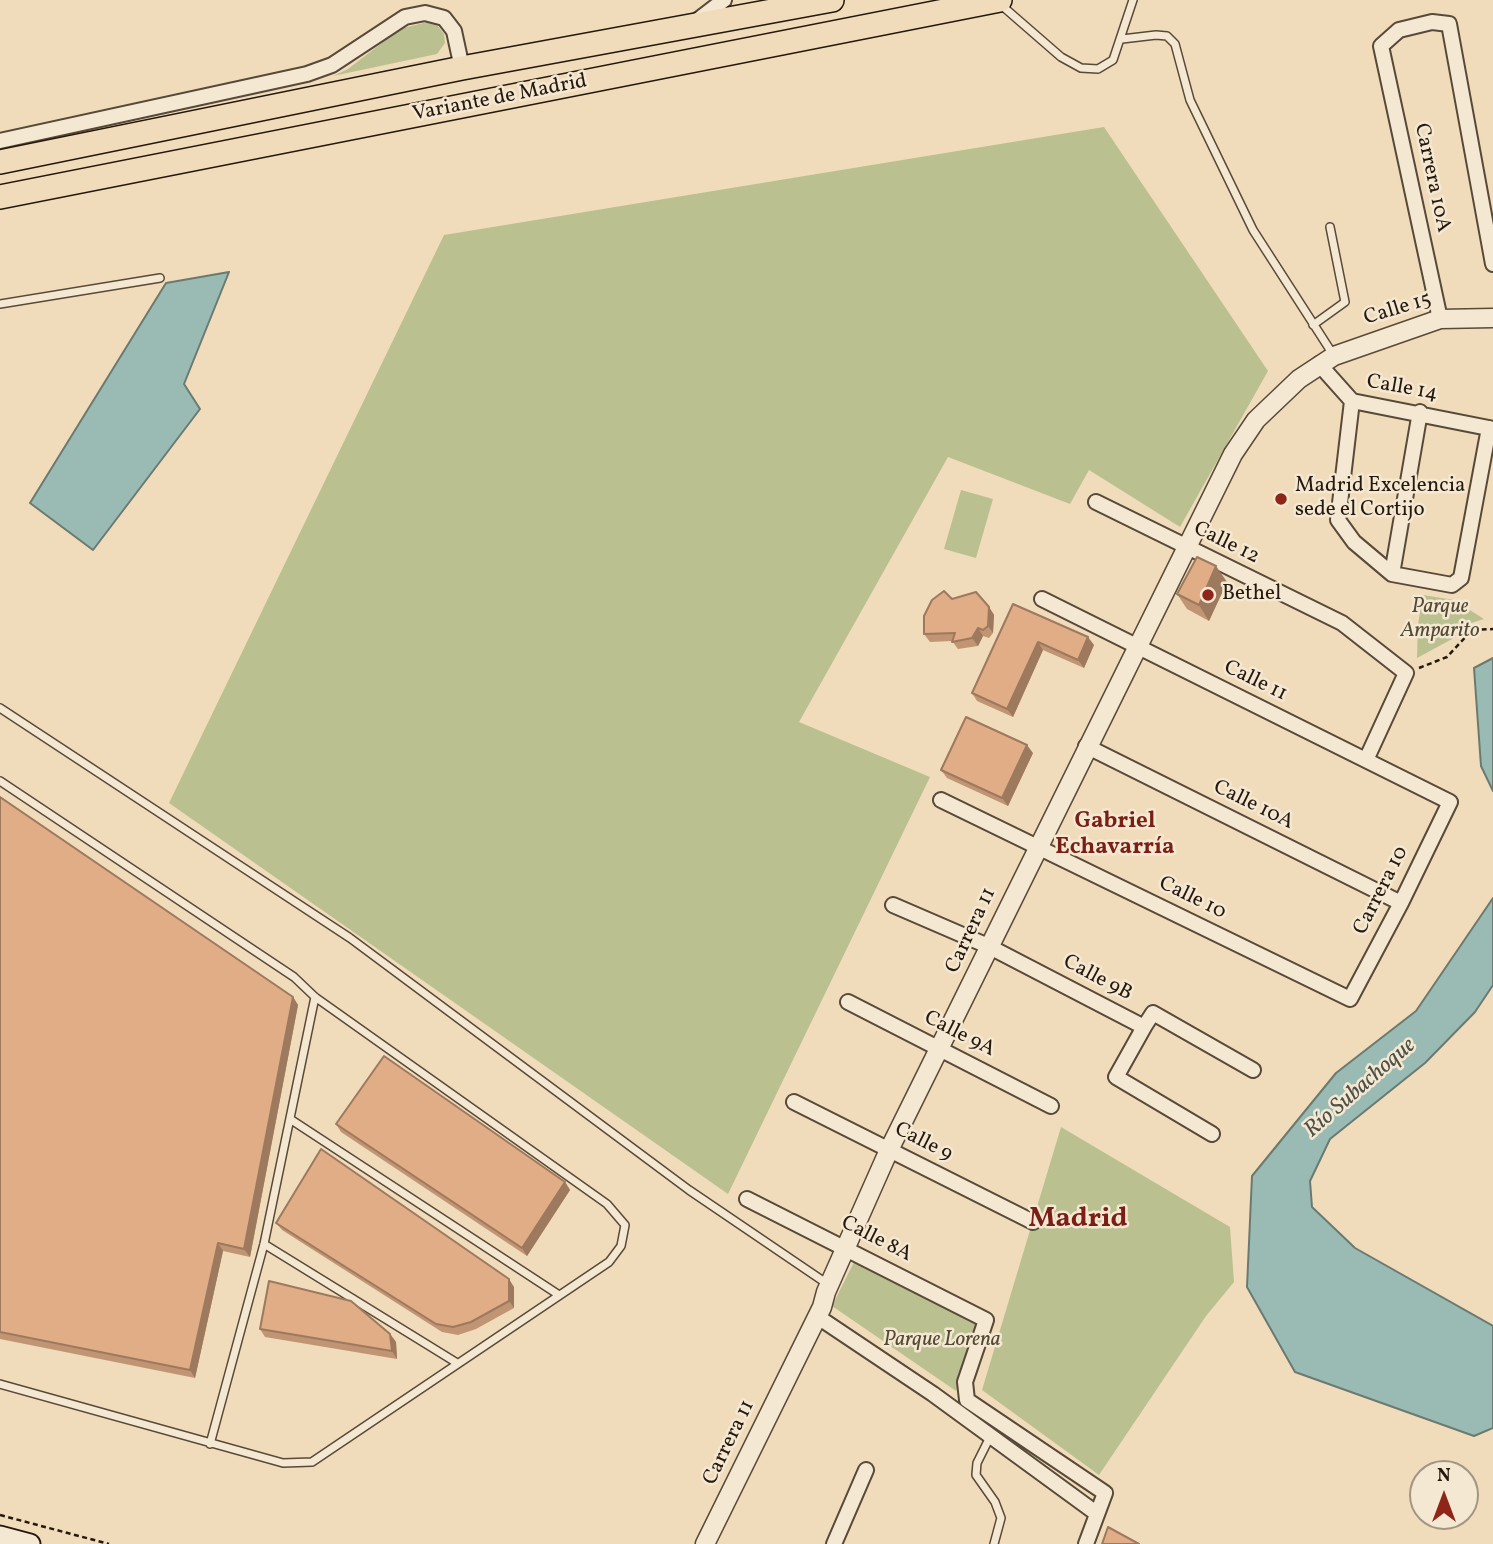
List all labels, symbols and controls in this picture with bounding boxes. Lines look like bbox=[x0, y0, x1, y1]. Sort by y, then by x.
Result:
street label: Variante de Madrid bbox=[411, 70, 589, 128]
street label: Carrera 10A bbox=[1407, 121, 1455, 235]
street label: Calle 15 bbox=[1361, 288, 1435, 332]
street label: Calle 14 bbox=[1365, 370, 1439, 408]
place label: Madrid Excelencia sede el Cortijo bbox=[1295, 474, 1465, 524]
marker: Madrid Excelencia sede el Cortijo bbox=[1273, 491, 1289, 507]
street label: Calle 12 bbox=[1189, 517, 1263, 571]
place label: Bethel bbox=[1222, 582, 1281, 608]
marker: Bethel bbox=[1200, 587, 1216, 603]
park label: Parque Amparito bbox=[1400, 595, 1480, 645]
street label: Calle 11 bbox=[1219, 656, 1291, 708]
street label: Calle 10A bbox=[1209, 776, 1297, 836]
district label: Gabriel Echavarría bbox=[1055, 809, 1175, 863]
street label: Carrera 10 bbox=[1349, 843, 1415, 939]
street label: Calle 10 bbox=[1154, 872, 1230, 926]
street label: Carrera 11 bbox=[941, 884, 1003, 978]
street label: Calle 9B bbox=[1058, 950, 1136, 1008]
street label: Calle 9A bbox=[919, 1006, 999, 1064]
water label: Río Subachoque bbox=[1300, 1033, 1422, 1145]
street label: Calle 9 bbox=[890, 1118, 956, 1168]
district label: Madrid bbox=[1028, 1204, 1128, 1238]
street label: Calle 8A bbox=[836, 1211, 916, 1269]
park label: Parque Lorena bbox=[883, 1328, 1001, 1354]
street label: Carrera 11 bbox=[699, 1396, 761, 1490]
north arrow bbox=[1409, 1460, 1479, 1530]
text: N bbox=[1437, 1463, 1451, 1489]

